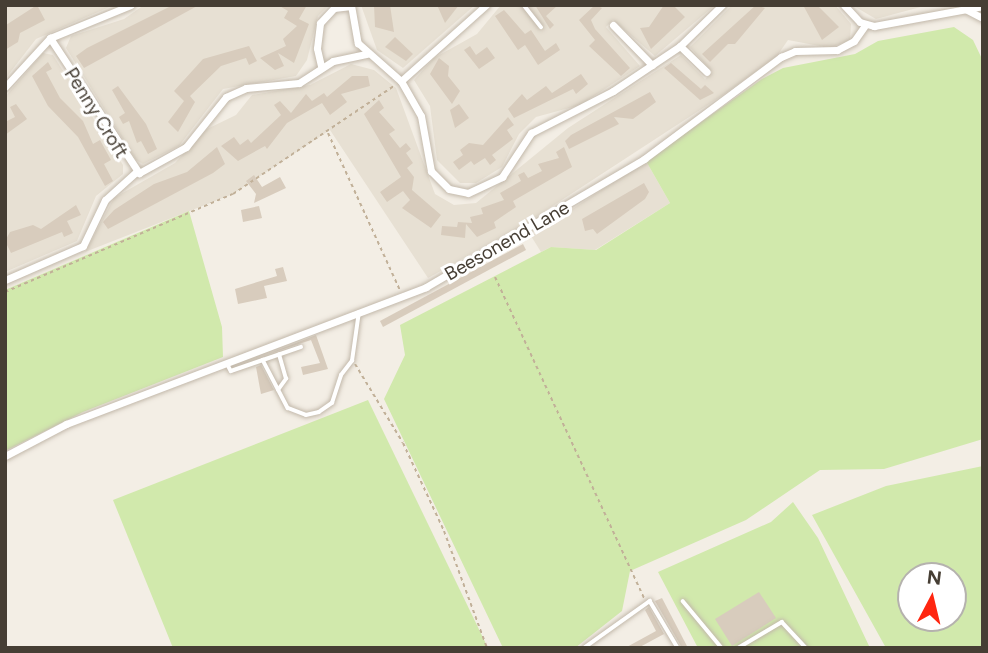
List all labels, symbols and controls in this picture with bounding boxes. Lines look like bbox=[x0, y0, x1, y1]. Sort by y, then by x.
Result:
street label: Penny Croft bbox=[59, 64, 133, 162]
street label: Beesonend Lane bbox=[441, 196, 573, 286]
north arrow bbox=[897, 562, 967, 632]
text: N bbox=[926, 565, 943, 590]

